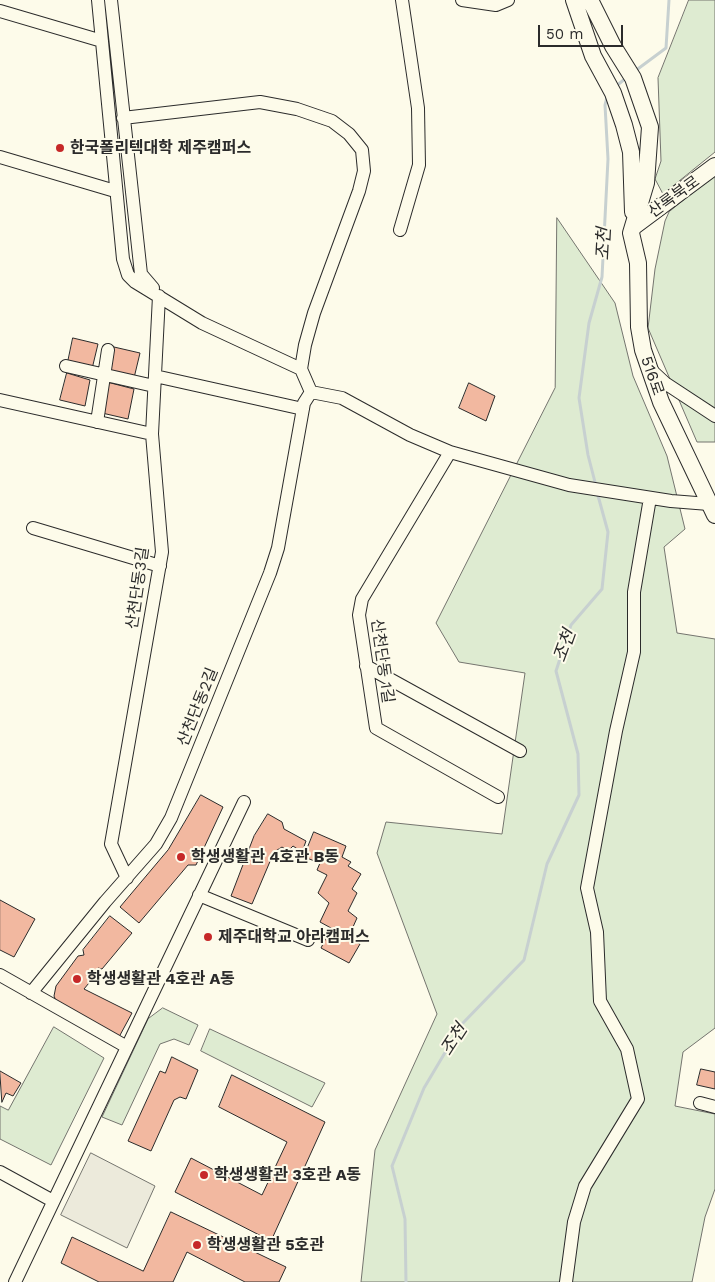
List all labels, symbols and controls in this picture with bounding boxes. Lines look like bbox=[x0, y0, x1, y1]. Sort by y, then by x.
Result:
scale bar bbox=[540, 15, 625, 47]
text: 50 m bbox=[546, 25, 583, 43]
place label: 한국폴리텍대학 제주캠퍼스 bbox=[70, 138, 251, 158]
marker: 한국폴리텍대학 제주캠퍼스 bbox=[54, 142, 66, 154]
street label: 산록북로 bbox=[645, 172, 703, 222]
water label: 조천 bbox=[592, 227, 616, 261]
street label: 516로 bbox=[636, 354, 668, 398]
street label: 산천단동3길 bbox=[123, 546, 153, 630]
street label: 산천단동 1길 bbox=[367, 617, 397, 705]
water label: 조천 bbox=[549, 627, 581, 665]
street label: 산천단동2길 bbox=[174, 665, 222, 749]
place label: 학생생활관 4호관 B동 bbox=[191, 847, 339, 867]
marker: 학생생활관 4호관 B동 bbox=[175, 851, 187, 863]
place label: 제주대학교 아라캠퍼스 bbox=[218, 927, 370, 947]
marker: 제주대학교 아라캠퍼스 bbox=[202, 931, 214, 943]
place label: 학생생활관 4호관 A동 bbox=[87, 969, 235, 989]
marker: 학생생활관 4호관 A동 bbox=[71, 973, 83, 985]
water label: 조천 bbox=[436, 1020, 472, 1060]
place label: 학생생활관 3호관 A동 bbox=[214, 1165, 361, 1185]
marker: 학생생활관 3호관 A동 bbox=[198, 1169, 210, 1181]
place label: 학생생활관 5호관 bbox=[207, 1235, 324, 1255]
marker: 학생생활관 5호관 bbox=[191, 1239, 203, 1251]

